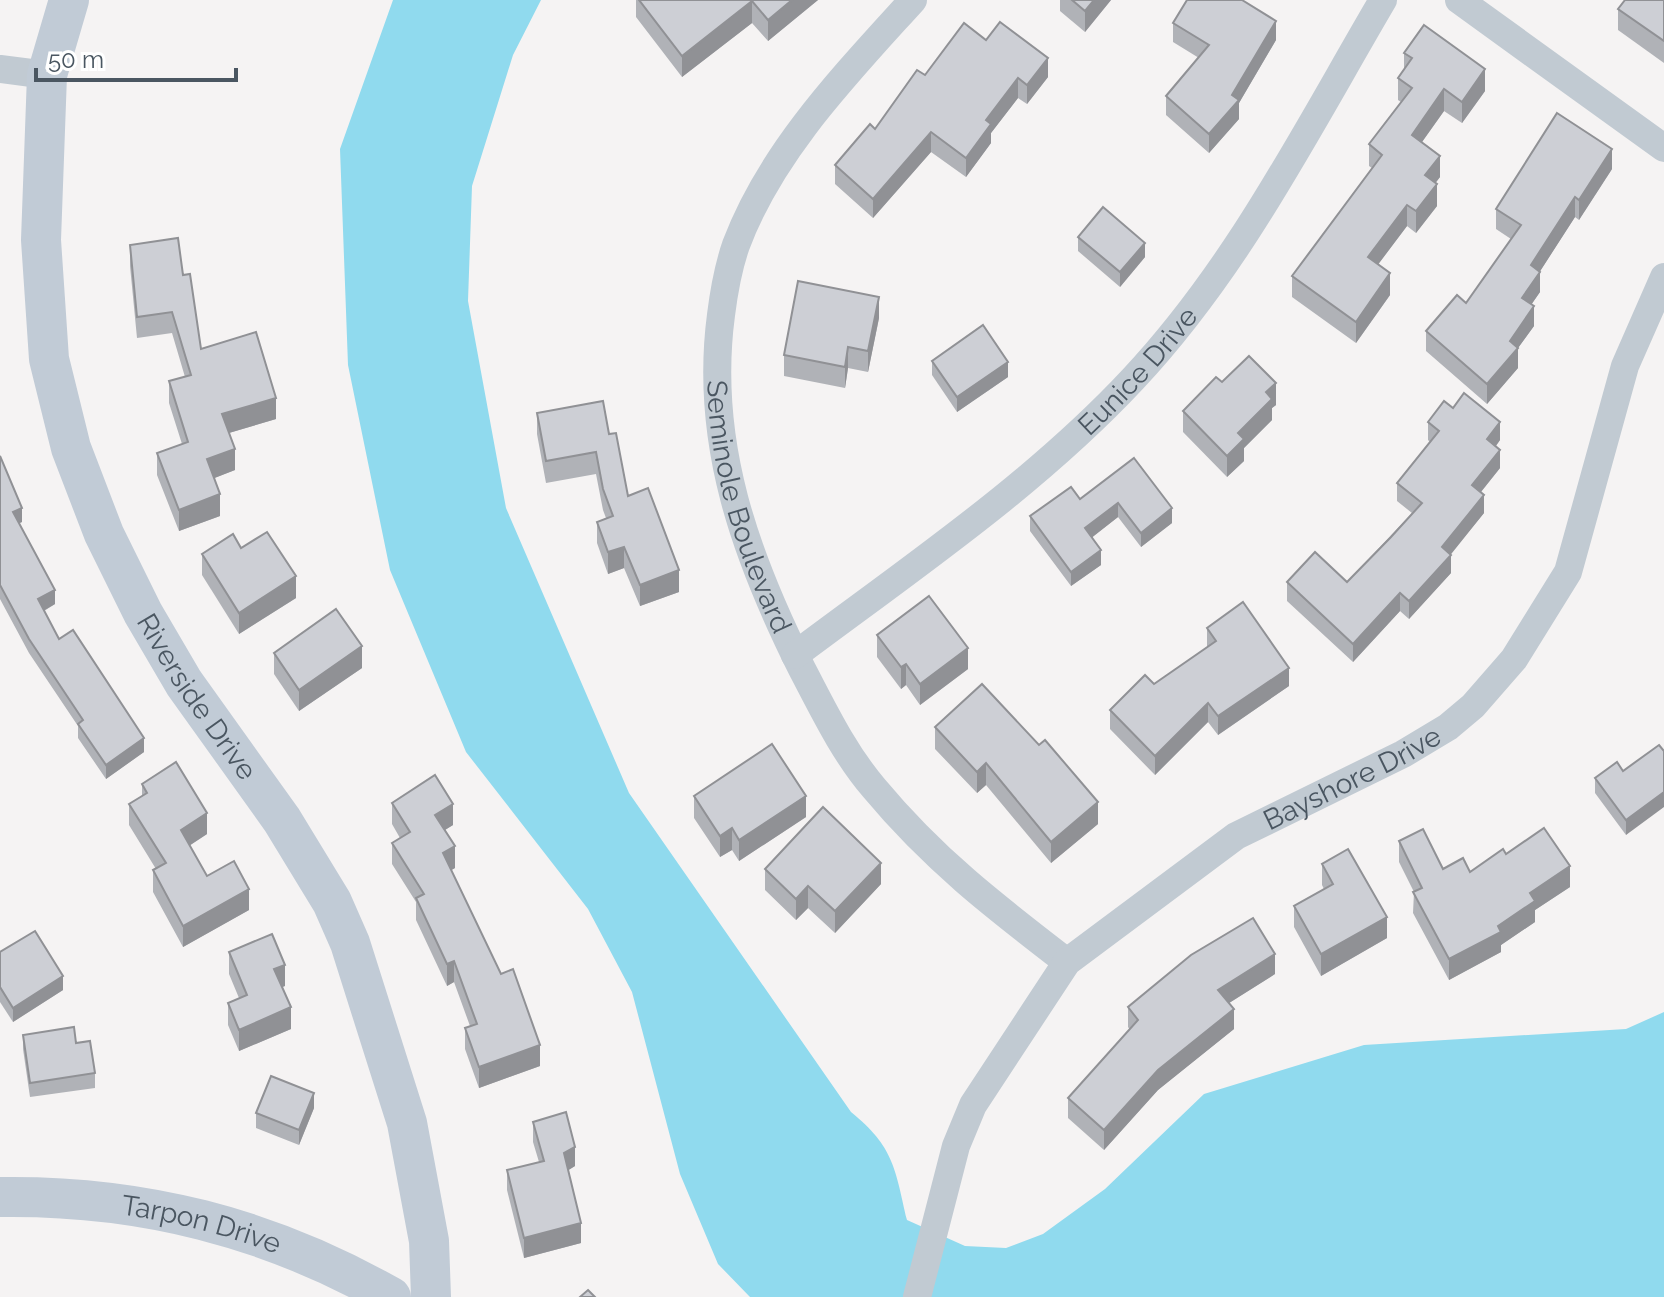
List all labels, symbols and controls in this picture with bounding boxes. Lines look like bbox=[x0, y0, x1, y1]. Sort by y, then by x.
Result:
scale bar bbox=[36, 32, 236, 82]
text: 50 m bbox=[48, 45, 104, 74]
street label: Eunice Drive bbox=[1071, 300, 1204, 442]
street label: Seminole Boulevard bbox=[701, 379, 799, 638]
street label: Riverside Drive bbox=[130, 608, 264, 786]
street label: Bayshore Drive bbox=[1258, 719, 1447, 837]
street label: Tarpon Drive bbox=[120, 1188, 286, 1260]

